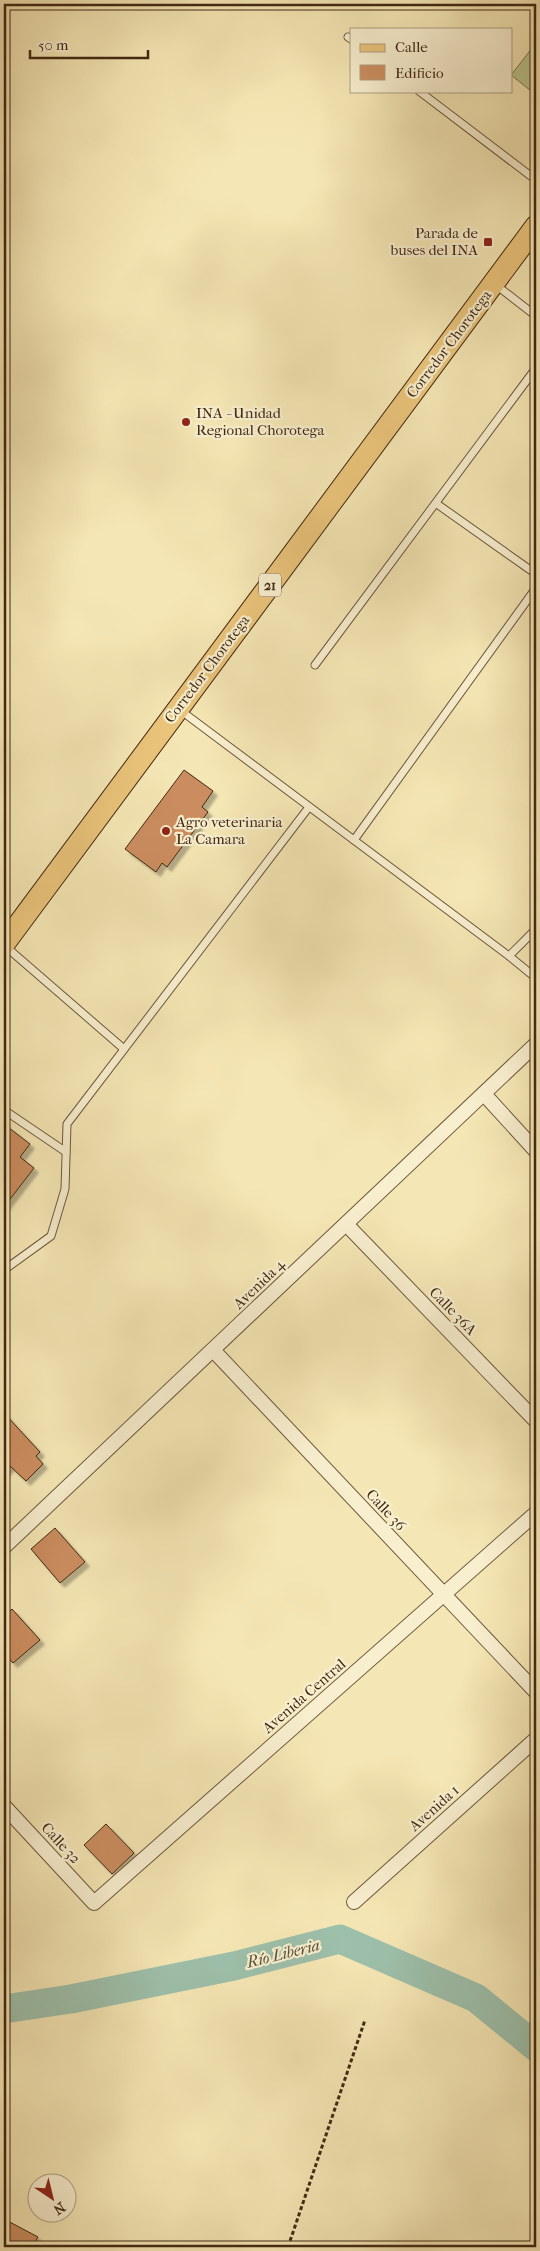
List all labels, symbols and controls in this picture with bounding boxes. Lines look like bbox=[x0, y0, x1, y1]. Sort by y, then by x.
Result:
scale bar bbox=[30, 28, 148, 60]
legend bbox=[350, 28, 512, 92]
text: 50 m bbox=[38, 36, 69, 54]
text: Calle bbox=[395, 38, 428, 56]
text: Edificio bbox=[395, 64, 444, 82]
place label: Parada de buses del INA bbox=[389, 224, 479, 259]
marker: Parada de buses del INA bbox=[482, 236, 494, 248]
street label: Corredor Chorotega bbox=[403, 286, 496, 402]
place label: INA - Unidad Regional Chorotega bbox=[196, 404, 326, 439]
marker: INA - Unidad Regional Chorotega bbox=[180, 416, 192, 428]
road number: 21 bbox=[259, 574, 281, 596]
street label: Corredor Chorotega bbox=[161, 611, 254, 727]
place label: Agro veterinaria La Camara bbox=[175, 813, 284, 848]
marker: Agro veterinaria La Camara bbox=[160, 825, 172, 837]
street label: Avenida 4 bbox=[229, 1254, 289, 1313]
street label: Calle 36A bbox=[426, 1283, 480, 1339]
street label: Calle 36 bbox=[362, 1486, 410, 1535]
street label: Avenida Central bbox=[258, 1655, 349, 1738]
street label: Avenida 1 bbox=[405, 1781, 463, 1836]
street label: Calle 32 bbox=[37, 1819, 85, 1868]
water label: Río Liberia bbox=[244, 1935, 322, 1972]
north arrow bbox=[28, 2174, 78, 2224]
text: N bbox=[50, 2198, 68, 2218]

